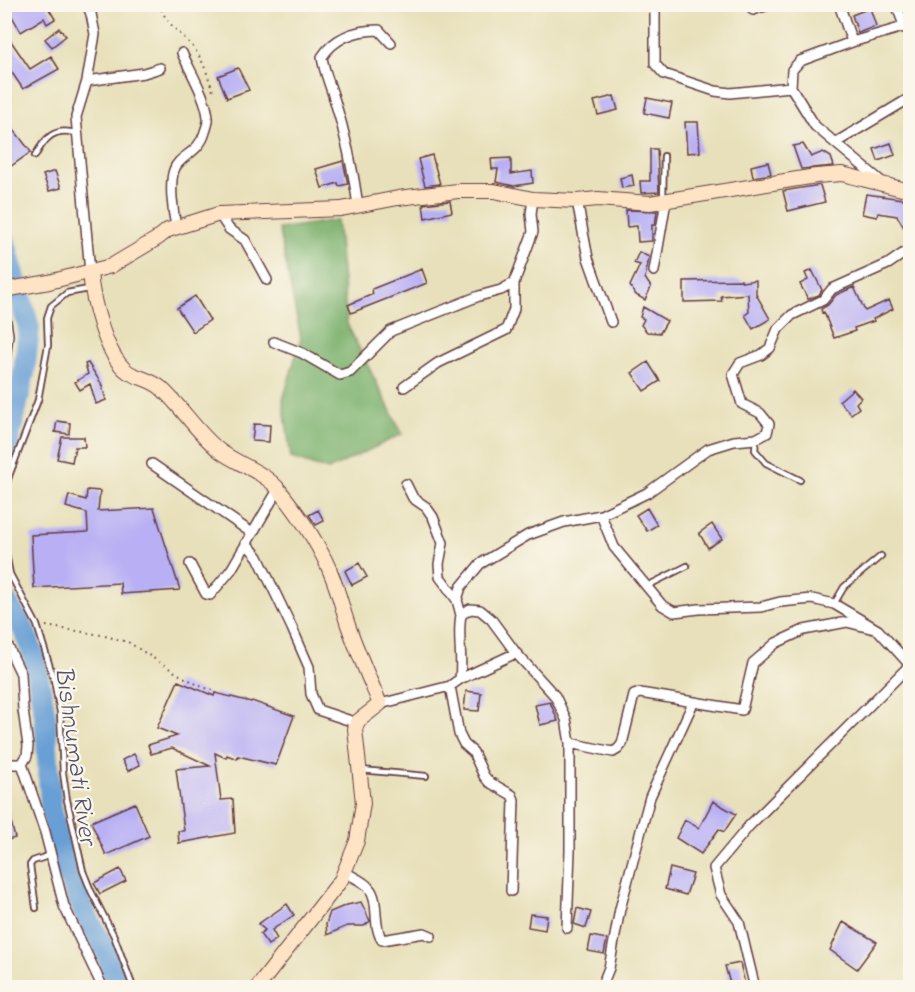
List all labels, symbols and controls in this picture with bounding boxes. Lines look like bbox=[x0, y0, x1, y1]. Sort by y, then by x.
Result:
water label: Bishnumati River bbox=[43, 664, 106, 850]

